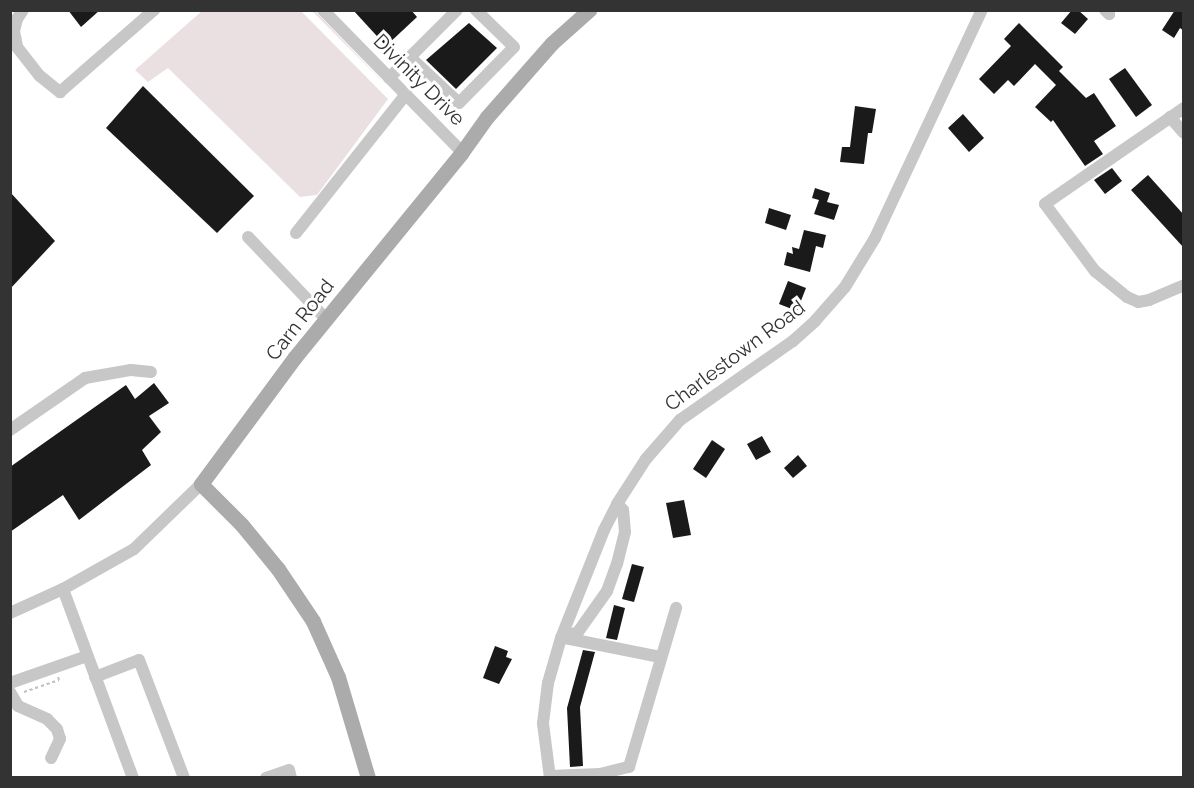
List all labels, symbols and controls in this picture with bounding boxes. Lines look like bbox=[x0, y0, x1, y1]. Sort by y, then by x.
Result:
street label: Divinity Drive bbox=[368, 29, 470, 131]
street label: Carn Road bbox=[261, 275, 339, 365]
street label: Charlestown Road bbox=[660, 296, 810, 416]

